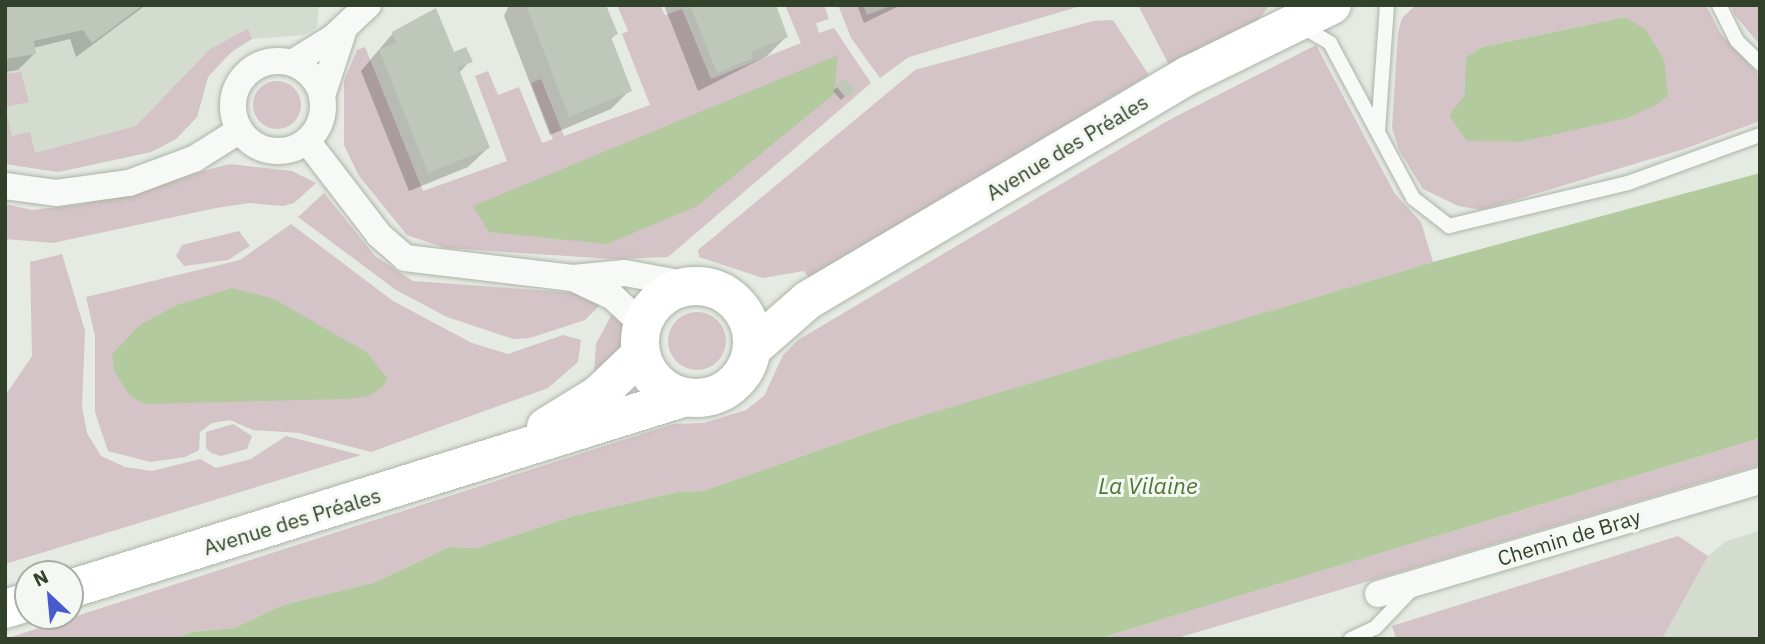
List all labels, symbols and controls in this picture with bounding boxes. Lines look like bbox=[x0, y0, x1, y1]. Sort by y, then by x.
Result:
street label: Avenue des Préales bbox=[982, 89, 1152, 205]
water label: La Vilaine bbox=[1098, 471, 1198, 499]
street label: Avenue des Préales bbox=[200, 482, 384, 560]
street label: Chemin de Bray bbox=[1494, 503, 1644, 571]
north arrow bbox=[14, 560, 84, 630]
text: N bbox=[29, 564, 52, 592]

